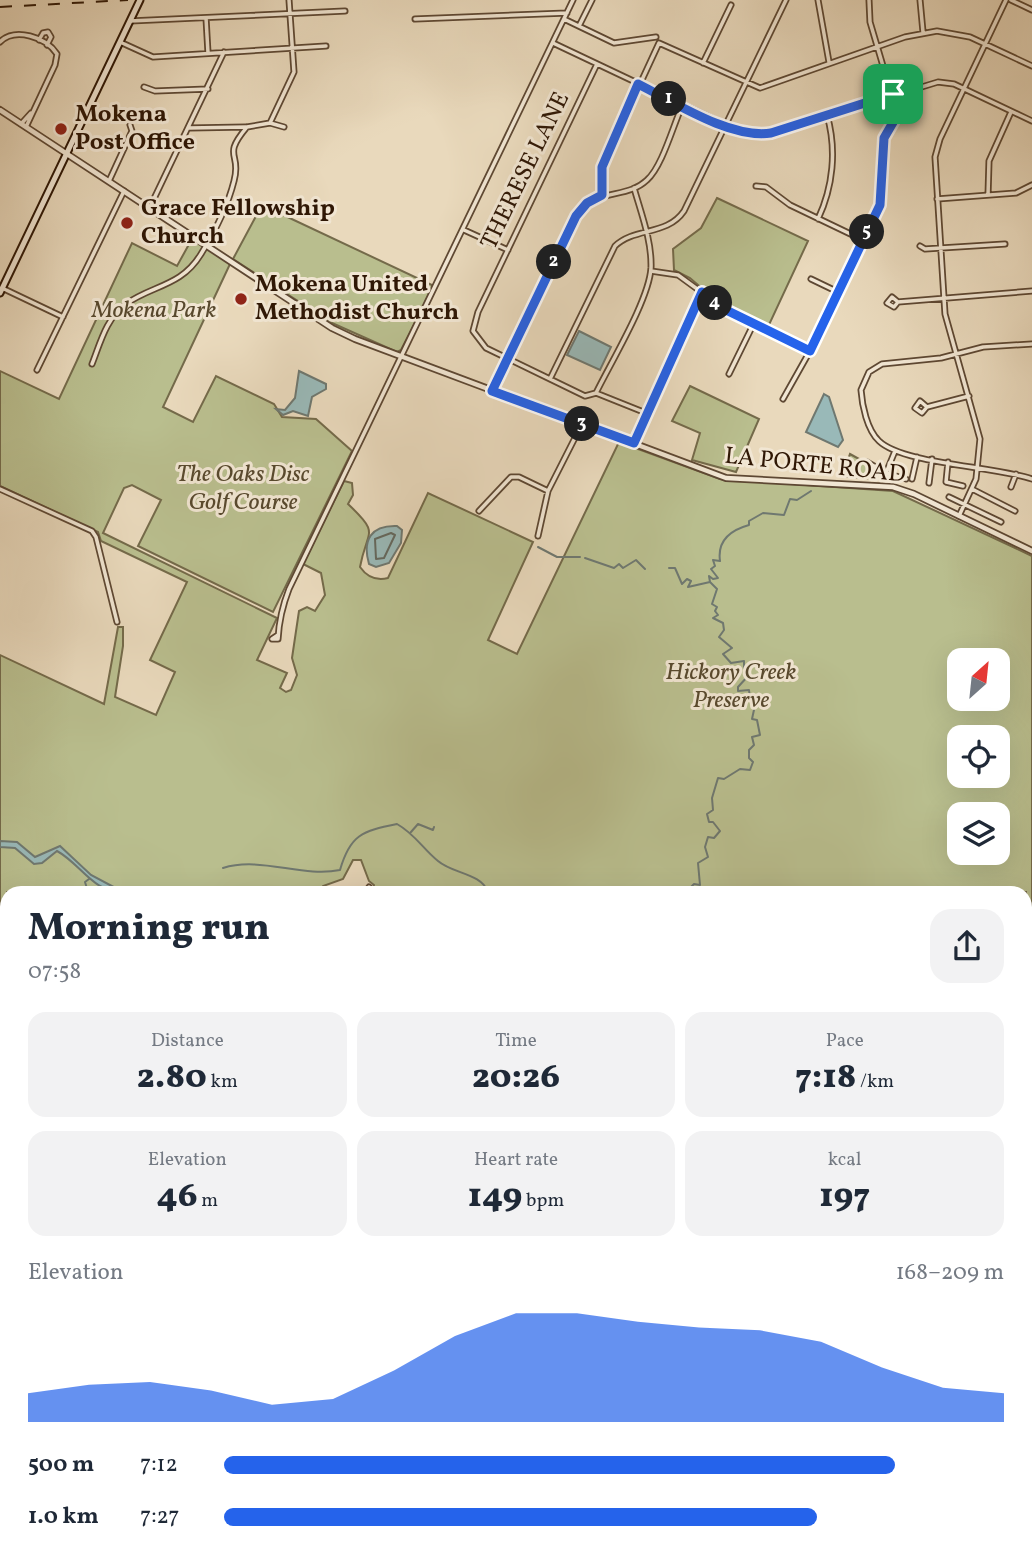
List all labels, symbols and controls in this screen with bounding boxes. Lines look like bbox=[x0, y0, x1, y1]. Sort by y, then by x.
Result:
pin bbox=[863, 64, 923, 124]
icon: arrive bbox=[874, 75, 912, 113]
pin: 1 bbox=[652, 82, 686, 116]
text: 1 bbox=[665, 85, 672, 111]
street label: THERESE LANE bbox=[473, 86, 579, 256]
place label: Mokena Post Office bbox=[75, 98, 195, 160]
marker: Mokena Post Office bbox=[53, 121, 69, 137]
place label: Grace Fellowship Church bbox=[141, 192, 335, 254]
marker: Grace Fellowship Church bbox=[119, 215, 135, 231]
pin: 5 bbox=[850, 215, 884, 250]
text: 5 bbox=[862, 218, 871, 244]
pin: 2 bbox=[536, 244, 572, 280]
text: 2 bbox=[549, 248, 558, 274]
place label: Mokena United Methodist Church bbox=[255, 268, 459, 330]
pin: 4 bbox=[698, 286, 732, 320]
text: 4 bbox=[709, 289, 720, 315]
marker: Mokena United Methodist Church bbox=[233, 291, 249, 307]
park label: Mokena Park bbox=[91, 294, 216, 328]
pin: 3 bbox=[564, 406, 600, 442]
text: 3 bbox=[577, 410, 586, 436]
street label: LA PORTE ROAD bbox=[723, 440, 907, 492]
park label: The Oaks Disc Golf Course bbox=[177, 458, 310, 520]
north arrow bbox=[947, 648, 1010, 710]
map controls bbox=[947, 648, 1010, 865]
park label: Hickory Creek Preserve bbox=[666, 656, 796, 718]
button: locate bbox=[947, 725, 1010, 788]
button: layers bbox=[947, 802, 1010, 865]
text: Morning run bbox=[28, 903, 270, 956]
button: share bbox=[930, 909, 1004, 983]
text: 07:58 bbox=[28, 956, 81, 988]
text: Distance bbox=[151, 1028, 224, 1054]
text: Time bbox=[495, 1028, 537, 1054]
text: Pace bbox=[826, 1028, 864, 1054]
text: 2.80 bbox=[137, 1054, 207, 1102]
text: 20:26 bbox=[472, 1054, 560, 1102]
text: 7:18 bbox=[795, 1054, 856, 1102]
text: km bbox=[207, 1069, 238, 1095]
text: /km bbox=[856, 1069, 894, 1095]
text: Elevation bbox=[148, 1147, 227, 1173]
text: Heart rate bbox=[474, 1147, 558, 1173]
text: kcal bbox=[828, 1147, 862, 1173]
text: 46 bbox=[157, 1173, 198, 1221]
text: 149 bbox=[468, 1173, 522, 1221]
text: 197 bbox=[819, 1173, 870, 1221]
text: m bbox=[198, 1188, 218, 1214]
text: bpm bbox=[522, 1188, 564, 1214]
text: Elevation bbox=[28, 1257, 124, 1289]
text: 168–209 m bbox=[896, 1257, 1004, 1289]
text: 500 m bbox=[28, 1449, 94, 1481]
text: 7:12 bbox=[140, 1449, 178, 1481]
text: 1.0 km bbox=[28, 1501, 99, 1533]
text: 7:27 bbox=[140, 1501, 180, 1533]

